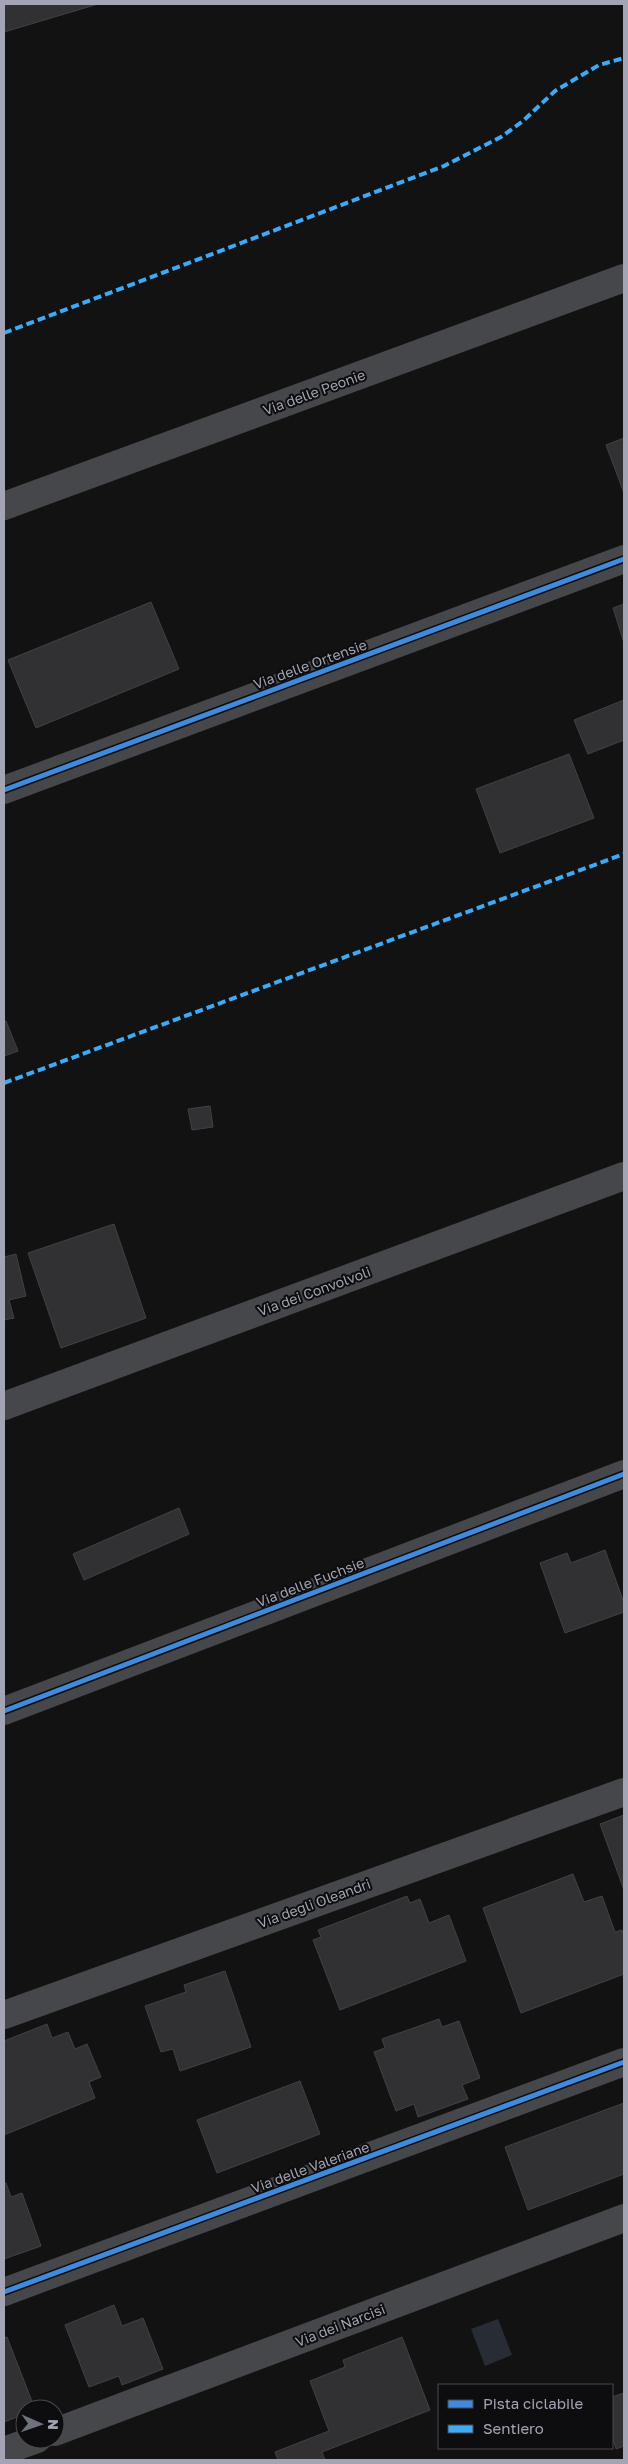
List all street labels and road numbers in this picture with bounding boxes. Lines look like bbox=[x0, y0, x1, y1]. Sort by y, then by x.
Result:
street label: Via delle Peonie bbox=[260, 366, 368, 418]
street label: Via delle Ortensie bbox=[251, 636, 369, 692]
street label: Via dei Convolvoli bbox=[255, 1263, 373, 1319]
street label: Via delle Fuchsie bbox=[254, 1554, 366, 1610]
street label: Via degli Oleandri bbox=[255, 1875, 373, 1931]
street label: Via delle Valeriane bbox=[249, 2138, 371, 2196]
street label: Via dei Narcisi bbox=[293, 2300, 387, 2350]

